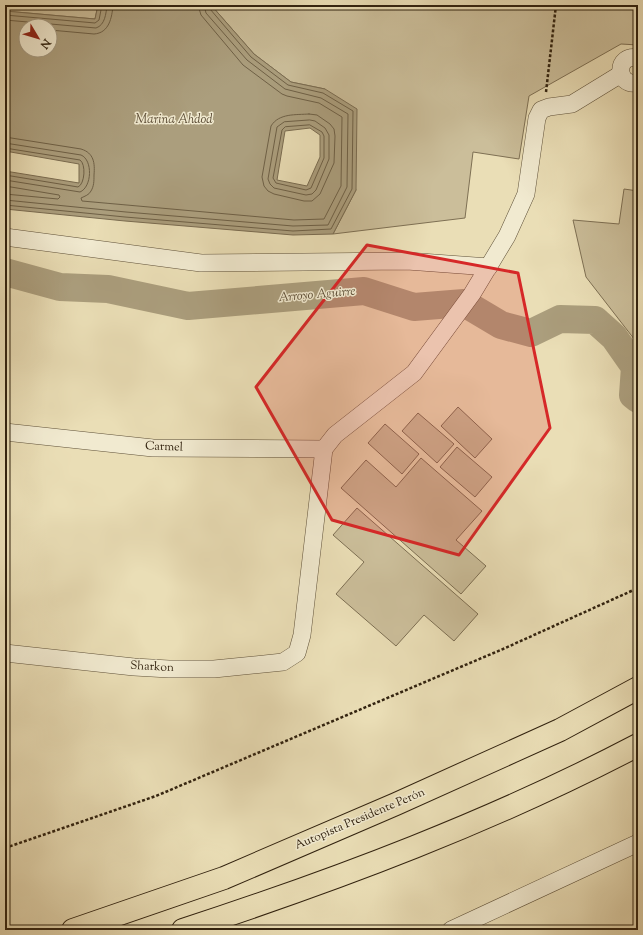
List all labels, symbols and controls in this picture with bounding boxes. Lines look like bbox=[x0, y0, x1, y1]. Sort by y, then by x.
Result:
north arrow bbox=[18, 18, 58, 58]
text: N bbox=[36, 34, 55, 52]
water label: Marina Ahdod bbox=[135, 111, 213, 129]
water label: Arroyo Aguirre bbox=[278, 283, 356, 307]
street label: Carmel bbox=[145, 437, 184, 457]
street label: Sharkon bbox=[130, 657, 174, 677]
street label: Autopista Presidente Perón bbox=[292, 783, 428, 855]

